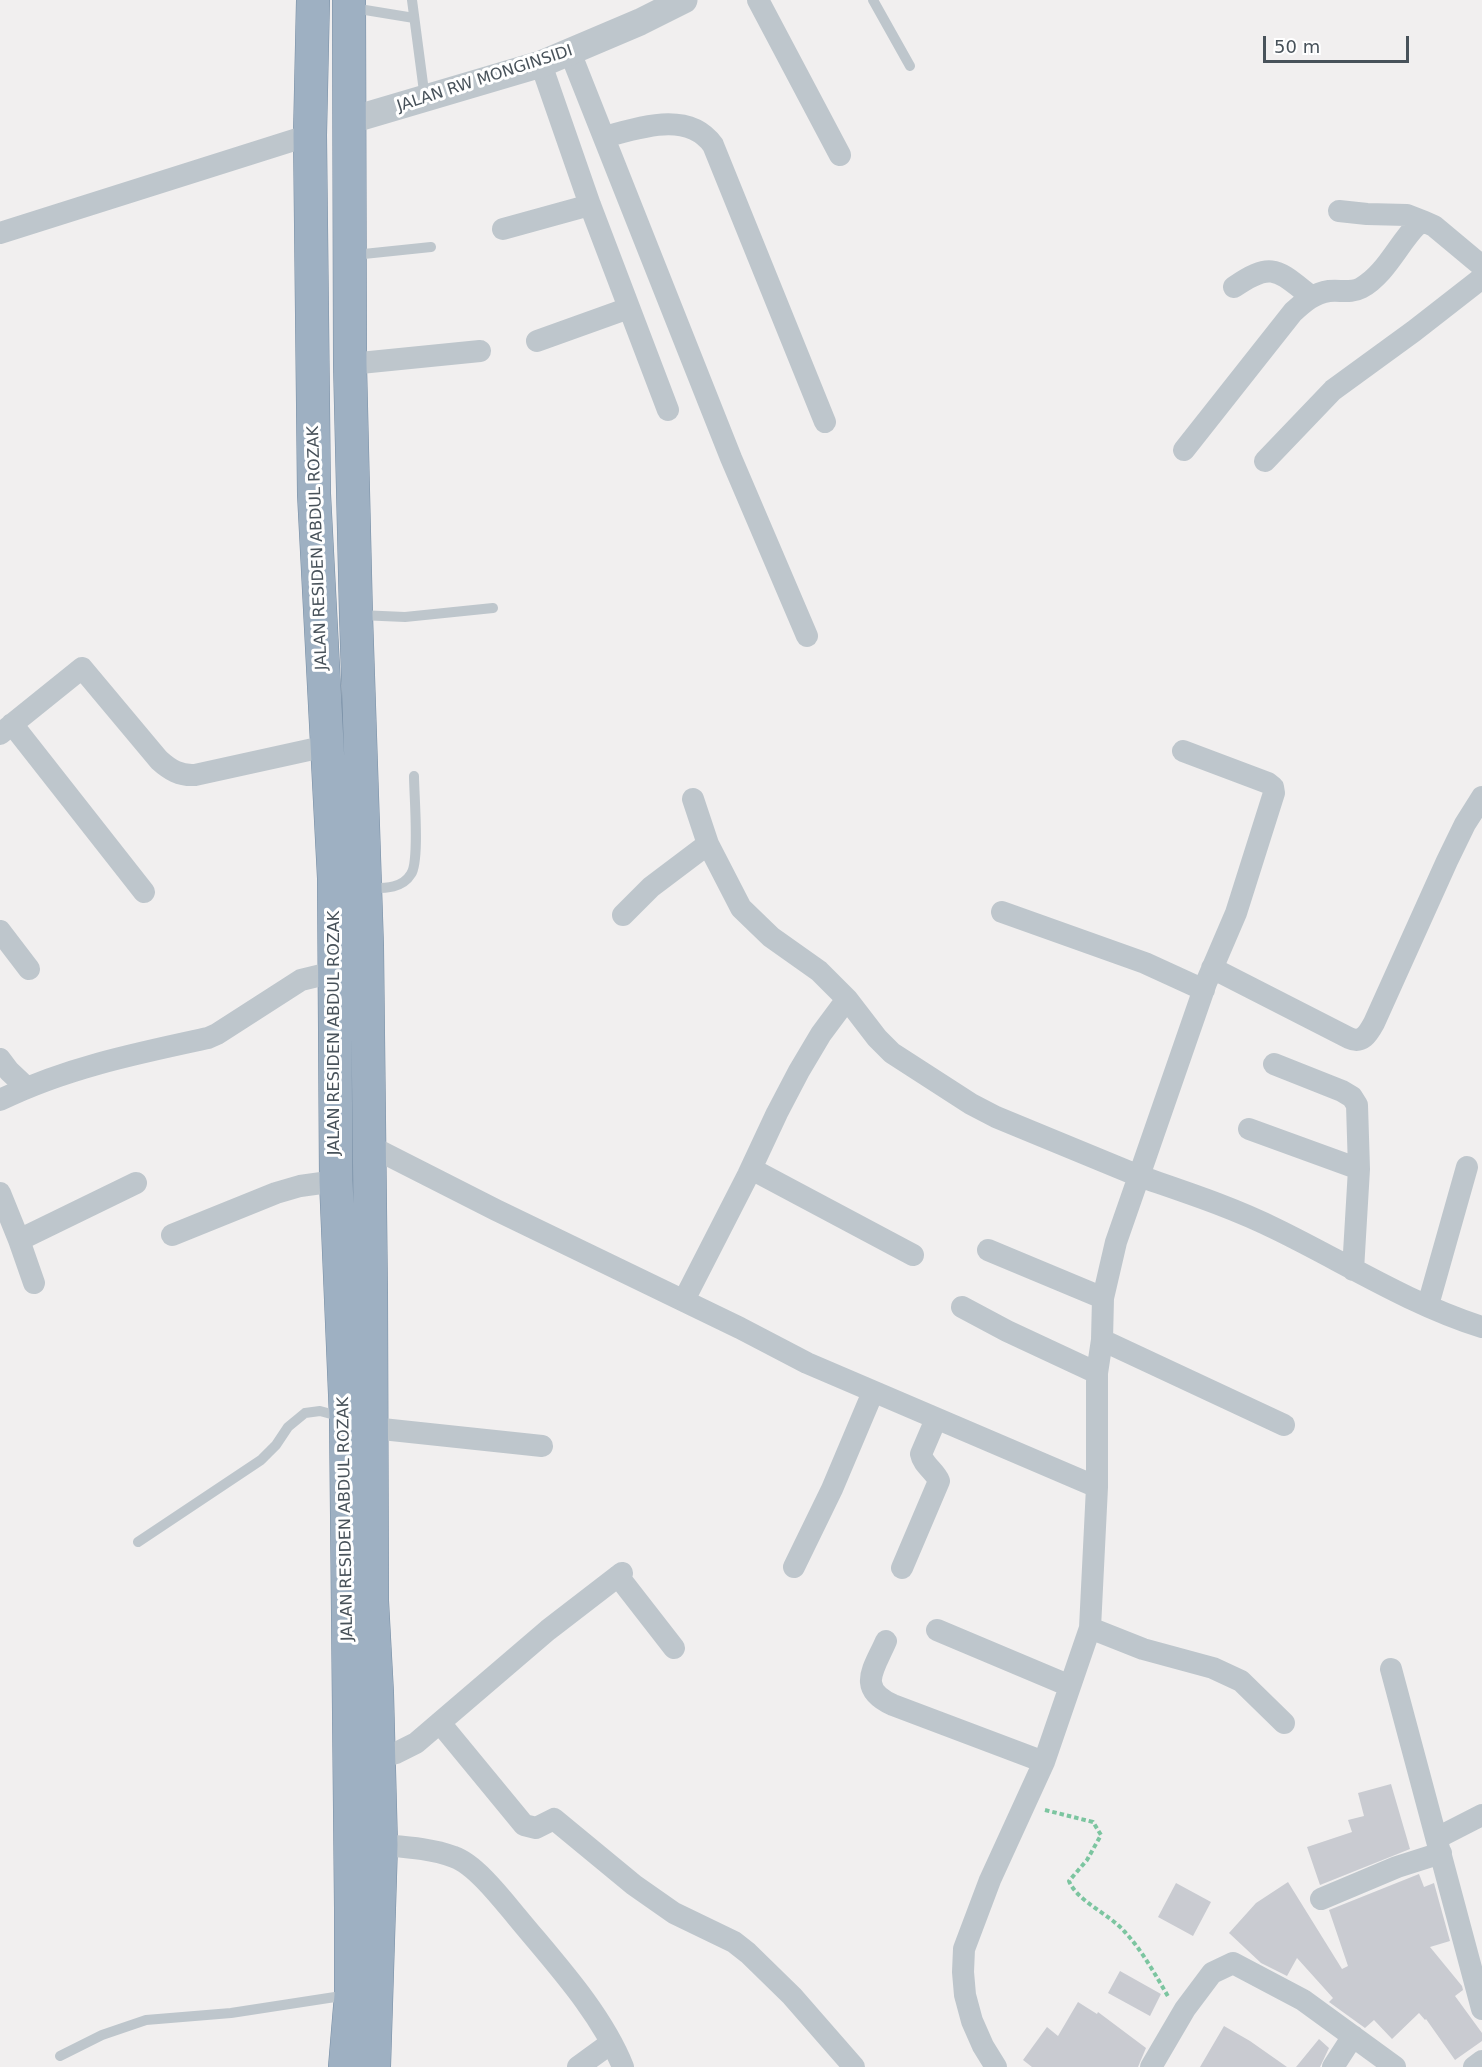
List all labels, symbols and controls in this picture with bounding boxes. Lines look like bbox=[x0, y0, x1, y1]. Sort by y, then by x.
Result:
scale bar bbox=[1266, 24, 1412, 62]
text: 50 m bbox=[1274, 36, 1320, 57]
street label: JALAN RW MONGINSIDI bbox=[395, 42, 575, 116]
street label: JALAN RESIDEN ABDUL ROZAK bbox=[304, 426, 332, 670]
street label: JALAN RESIDEN ABDUL ROZAK bbox=[325, 911, 345, 1155]
street label: JALAN RESIDEN ABDUL ROZAK bbox=[334, 1397, 358, 1641]

